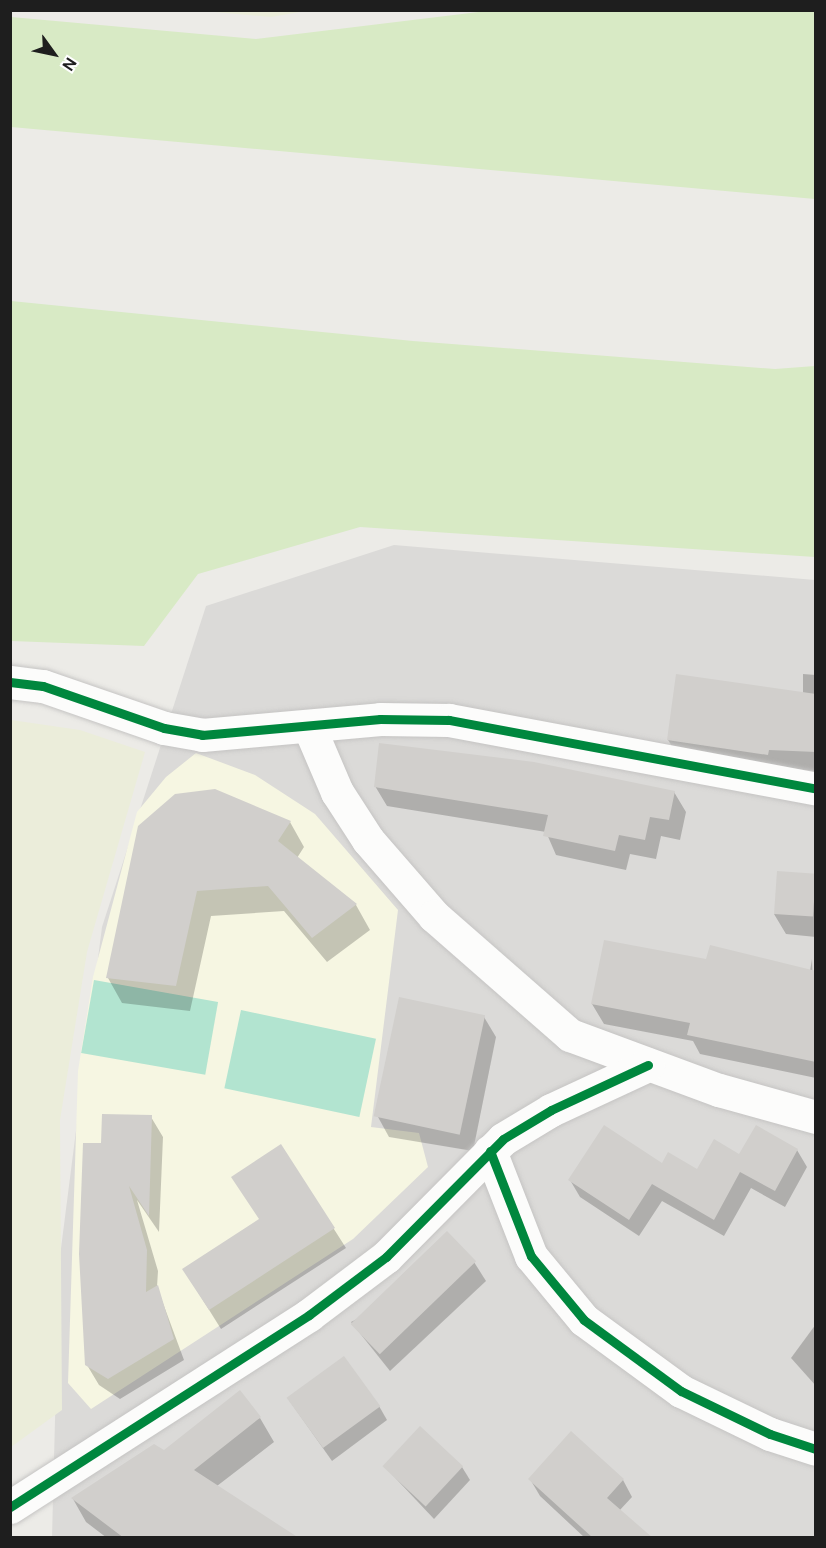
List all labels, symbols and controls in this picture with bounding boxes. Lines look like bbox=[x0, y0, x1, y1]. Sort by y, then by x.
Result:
north arrow bbox=[24, 24, 84, 84]
text: N bbox=[58, 53, 82, 75]

